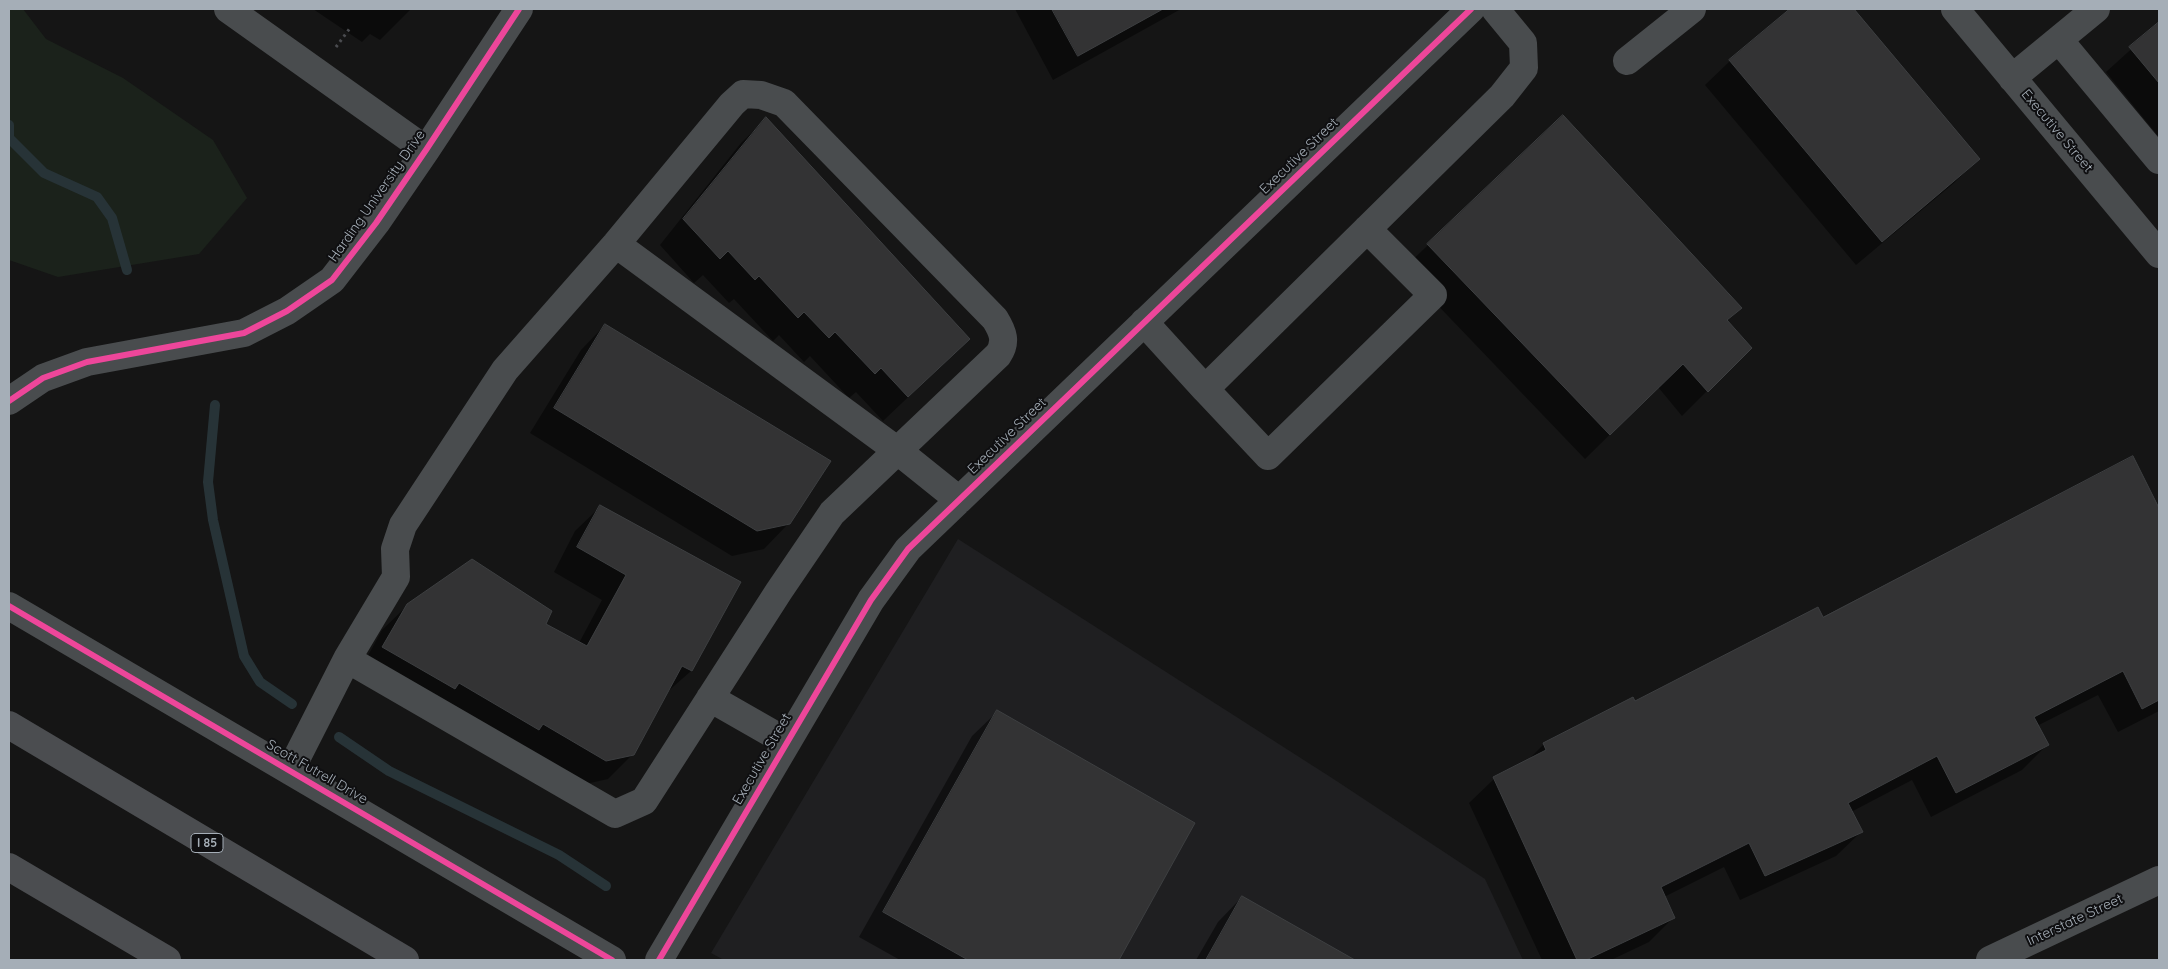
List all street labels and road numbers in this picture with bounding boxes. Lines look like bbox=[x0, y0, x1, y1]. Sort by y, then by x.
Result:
street label: Executive Street bbox=[2018, 86, 2096, 176]
street label: Executive Street bbox=[1256, 114, 1342, 198]
street label: Harding University Drive bbox=[325, 127, 429, 265]
street label: Executive Street bbox=[964, 394, 1050, 478]
street label: Executive Street bbox=[729, 710, 795, 808]
street label: Scott Futrell Drive bbox=[263, 736, 371, 808]
road number: I 85 bbox=[191, 834, 223, 852]
street label: Interstate Street bbox=[2024, 890, 2126, 950]

